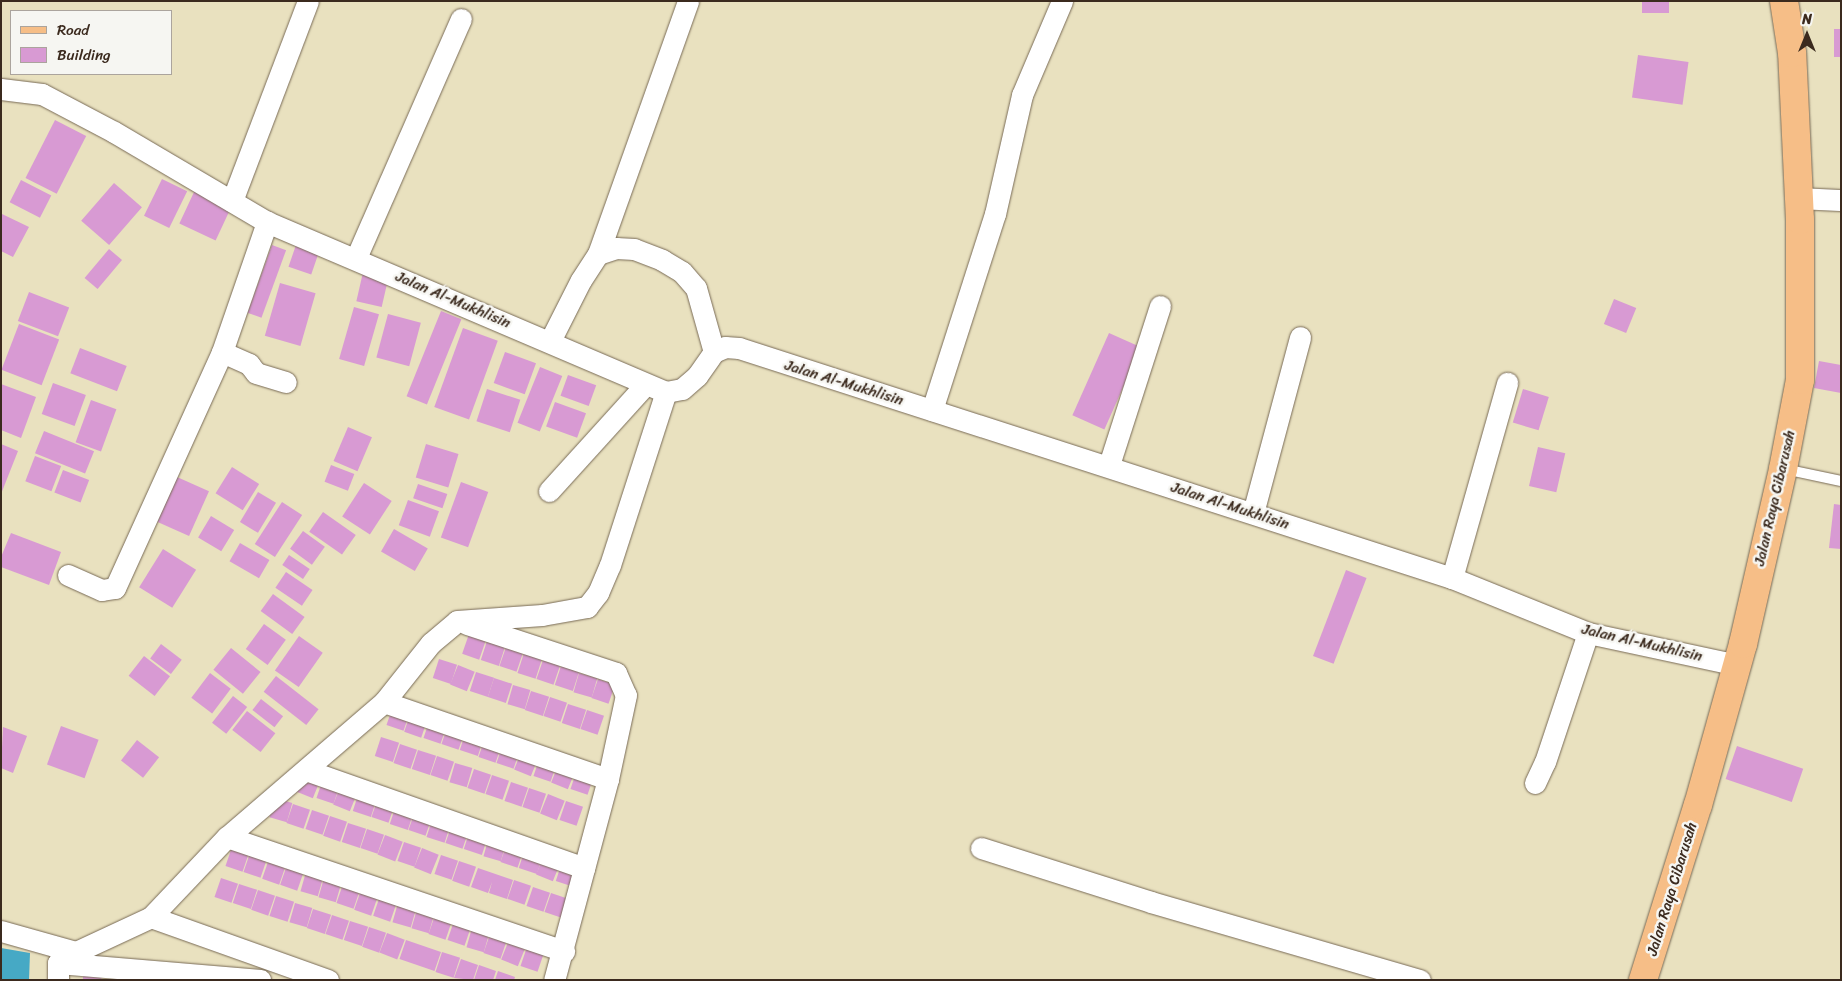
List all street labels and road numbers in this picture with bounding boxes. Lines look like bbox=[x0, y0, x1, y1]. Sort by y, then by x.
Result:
street label: Jalan Al-Mukhlisin bbox=[393, 268, 513, 332]
street label: Jalan Al-Mukhlisin bbox=[782, 356, 906, 410]
street label: Jalan Raya Cibarusah bbox=[1751, 428, 1799, 568]
street label: Jalan Al-Mukhlisin bbox=[1169, 478, 1291, 534]
street label: Jalan Al-Mukhlisin bbox=[1580, 620, 1704, 666]
street label: Jalan Raya Cibarusah bbox=[1643, 820, 1701, 958]

